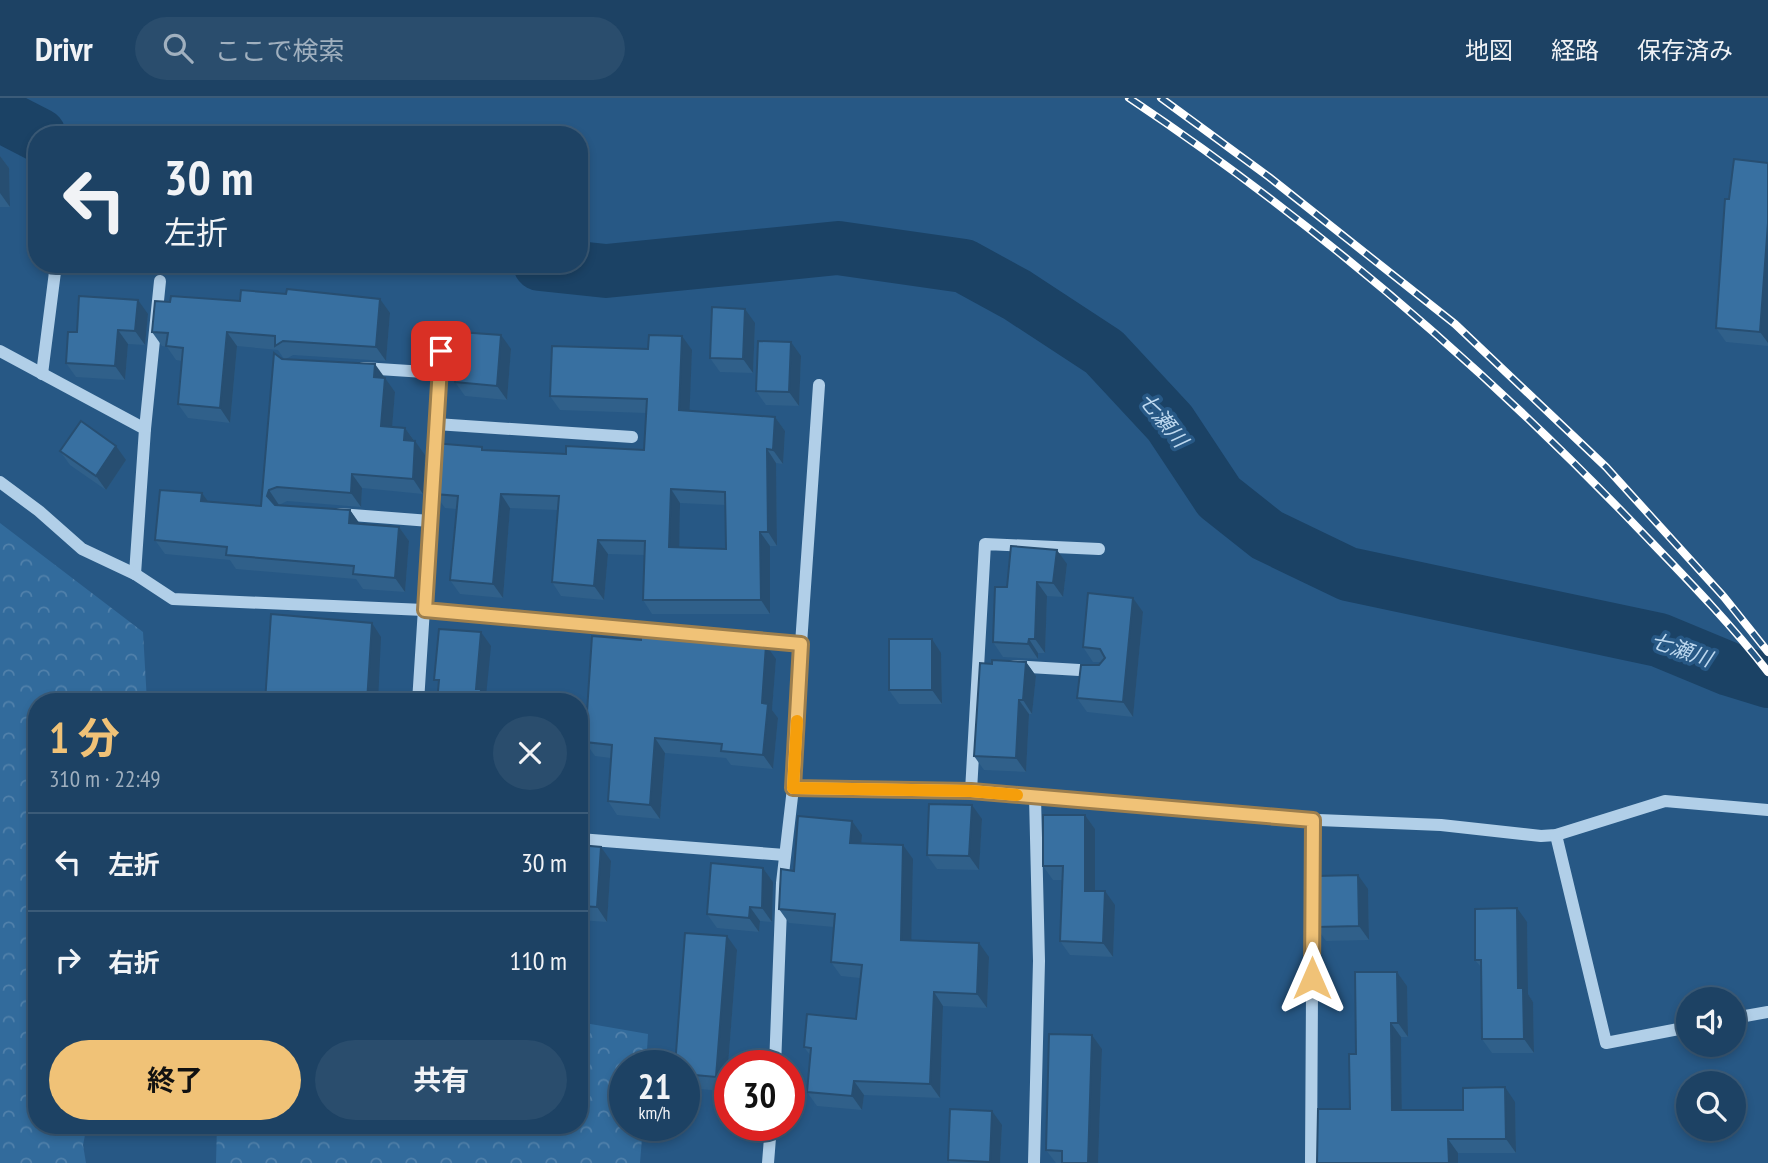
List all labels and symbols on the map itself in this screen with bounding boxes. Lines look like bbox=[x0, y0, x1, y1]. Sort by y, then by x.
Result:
pin bbox=[411, 321, 471, 381]
water label: 七瀬川 bbox=[1133, 387, 1195, 454]
water label: 七瀬川 bbox=[1647, 627, 1717, 673]
position arrow bbox=[1275, 941, 1349, 1015]
speed limit sign: 30 bbox=[714, 1050, 805, 1141]

